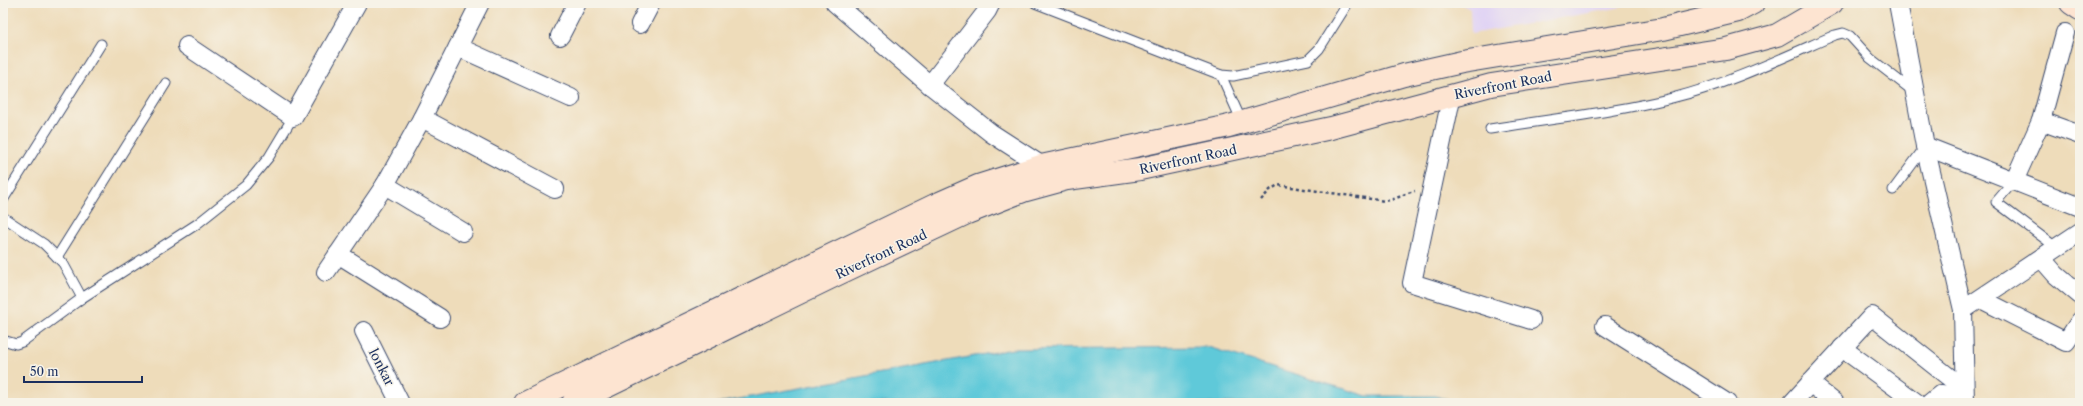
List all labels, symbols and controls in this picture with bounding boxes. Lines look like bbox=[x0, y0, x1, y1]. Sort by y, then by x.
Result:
street label: Riverfront Road bbox=[1453, 68, 1553, 102]
street label: Riverfront Road bbox=[1138, 141, 1238, 177]
street label: Riverfront Road bbox=[833, 226, 929, 282]
street label: lonkar bbox=[366, 346, 398, 389]
scale bar bbox=[24, 358, 142, 384]
text: 50 m bbox=[30, 364, 59, 379]

